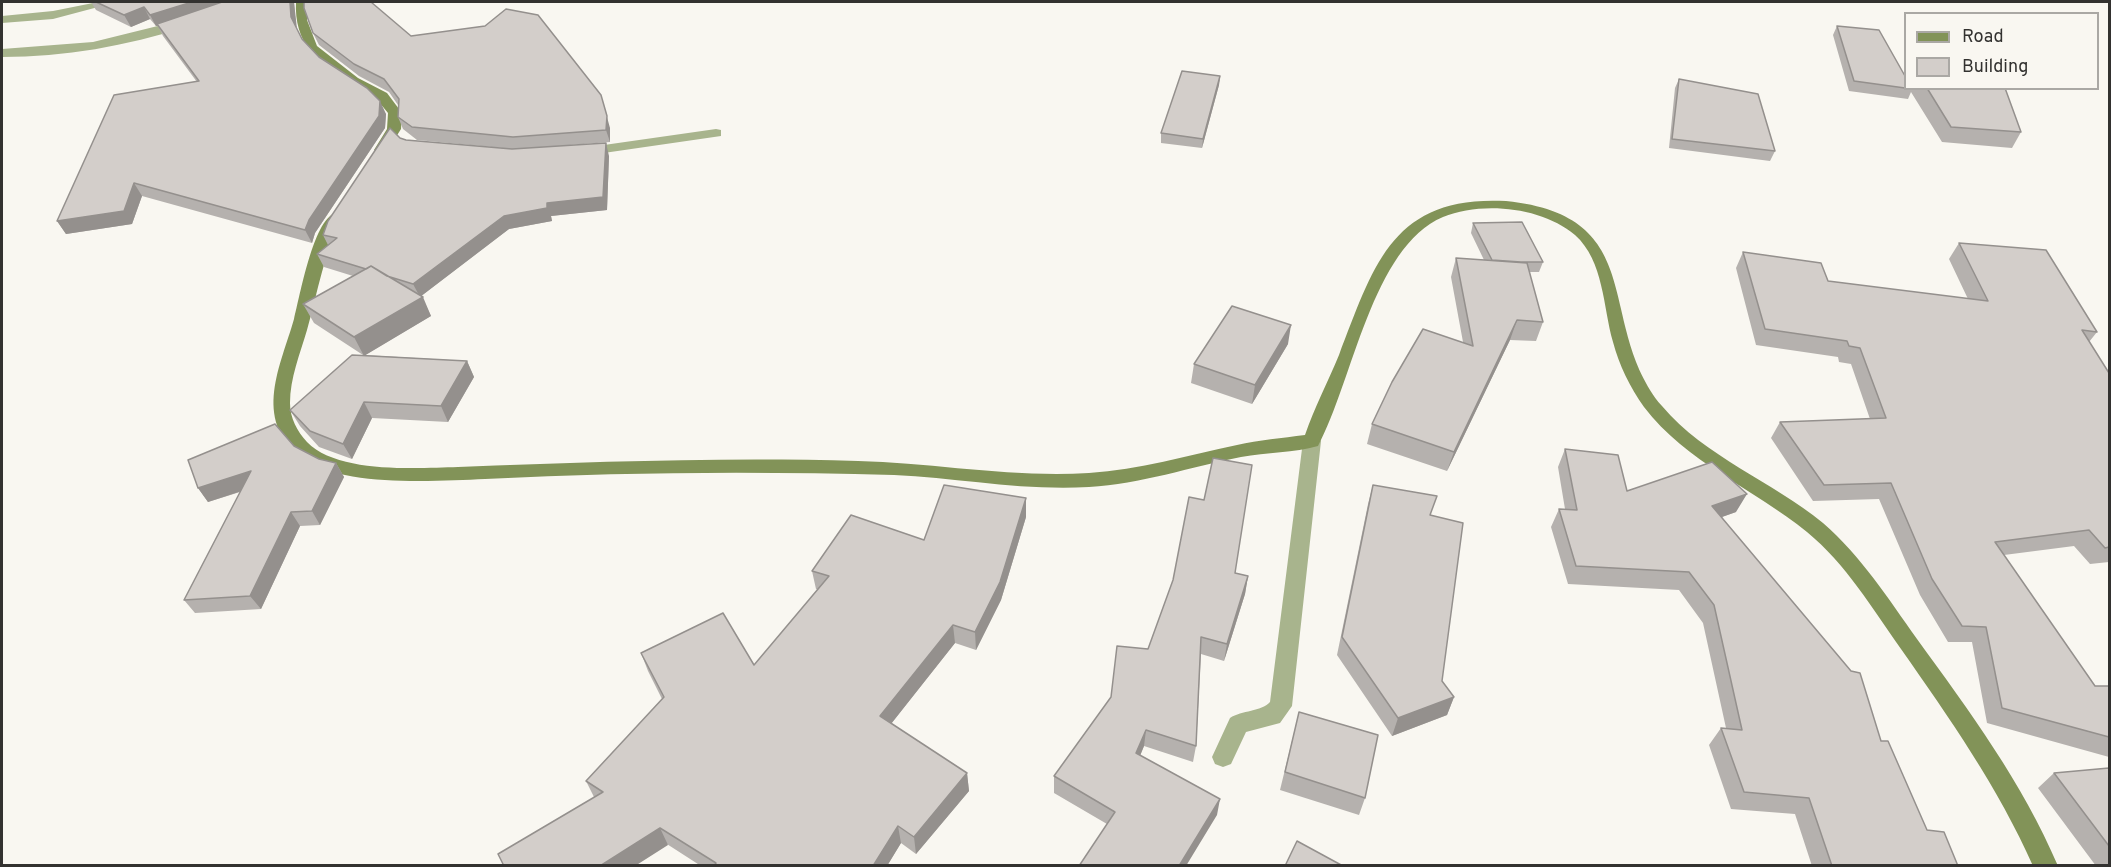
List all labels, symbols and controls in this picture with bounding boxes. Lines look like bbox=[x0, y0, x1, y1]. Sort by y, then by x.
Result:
legend bbox=[1904, 12, 2099, 90]
text: Road bbox=[1962, 26, 2004, 49]
text: Building bbox=[1962, 56, 2028, 79]

